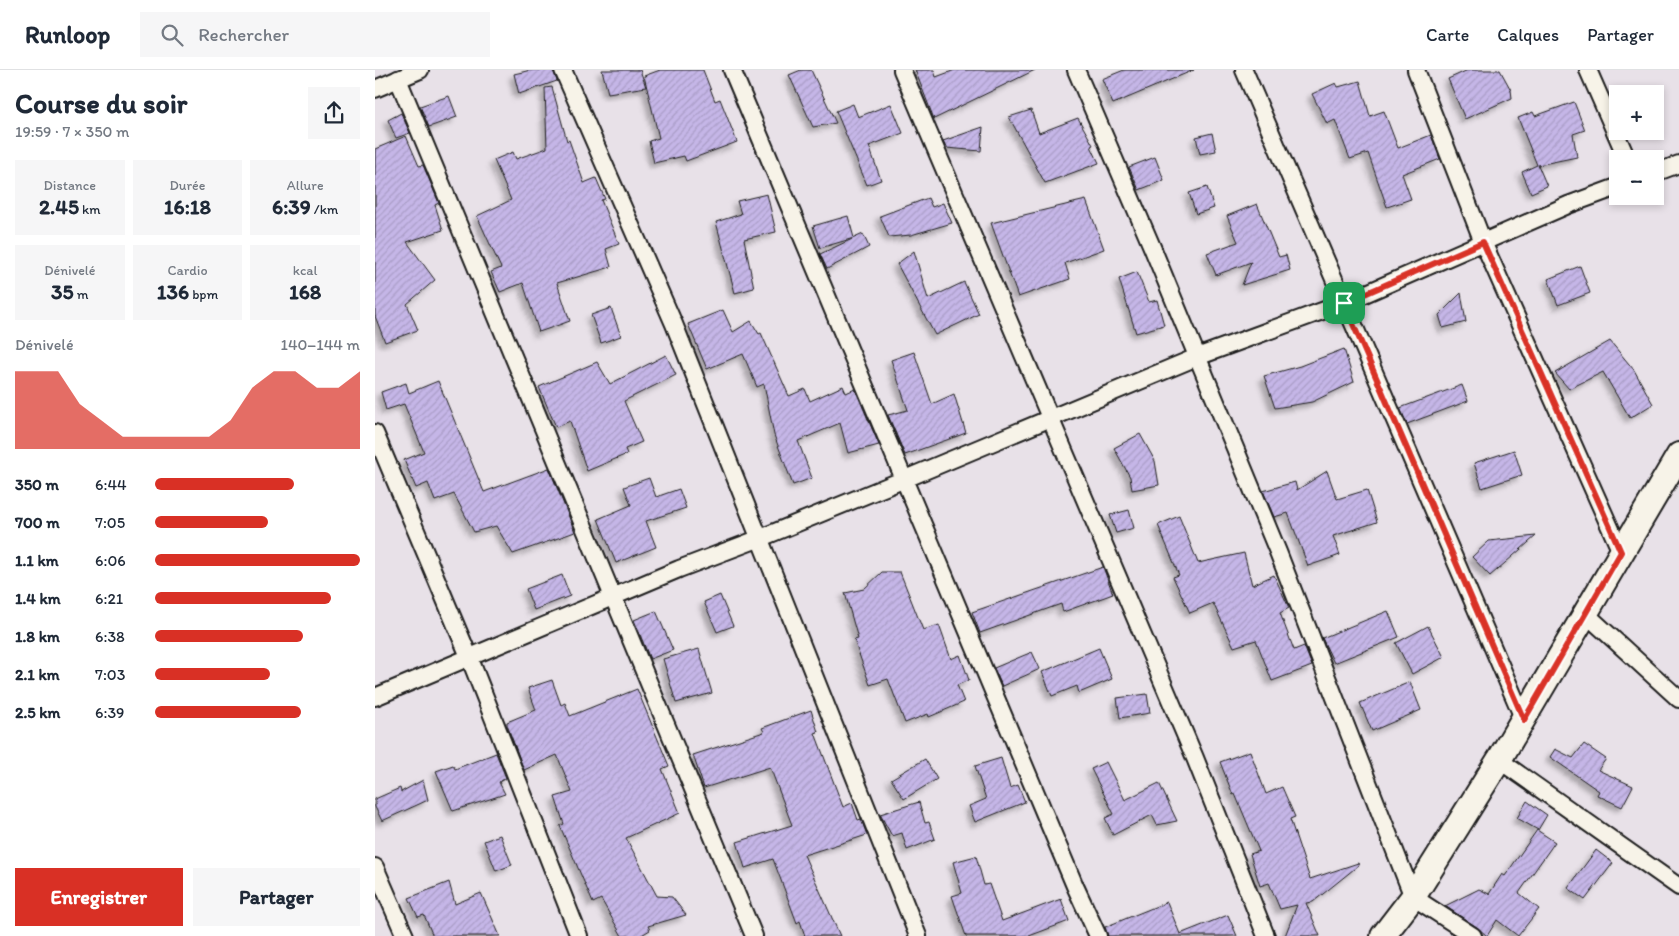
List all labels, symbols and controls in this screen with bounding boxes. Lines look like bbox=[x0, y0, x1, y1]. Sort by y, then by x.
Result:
search box bbox=[140, 12, 490, 57]
text: Runloop bbox=[25, 20, 110, 49]
icon: search bbox=[158, 21, 186, 49]
text: Rechercher bbox=[198, 23, 289, 46]
text: Carte bbox=[1426, 24, 1469, 46]
text: Calques bbox=[1497, 24, 1559, 46]
text: Partager bbox=[1587, 24, 1654, 46]
map controls bbox=[1609, 85, 1664, 205]
button: + bbox=[1609, 85, 1664, 140]
text: Course du soir bbox=[15, 86, 187, 120]
button: share bbox=[308, 87, 360, 139]
text: 19:59 · 7 × 350 m bbox=[15, 122, 130, 141]
button: − bbox=[1609, 150, 1664, 205]
text: Distance bbox=[44, 177, 96, 194]
text: Durée bbox=[170, 177, 205, 194]
text: Allure bbox=[287, 177, 324, 194]
text: 2.45 bbox=[39, 194, 79, 219]
text: 16:18 bbox=[164, 194, 211, 219]
text: 6:39 bbox=[272, 194, 311, 219]
text: km bbox=[79, 201, 101, 218]
text: /km bbox=[311, 201, 338, 218]
text: Dénivelé bbox=[44, 262, 95, 279]
text: Cardio bbox=[167, 262, 208, 279]
text: kcal bbox=[293, 262, 318, 279]
text: 35 bbox=[51, 279, 74, 304]
text: 136 bbox=[157, 279, 189, 304]
text: 168 bbox=[289, 279, 321, 304]
pin bbox=[1323, 282, 1365, 324]
text: m bbox=[74, 286, 89, 303]
text: bpm bbox=[189, 286, 218, 303]
icon: arrive bbox=[1330, 289, 1358, 317]
text: Dénivelé bbox=[15, 335, 74, 354]
text: 140–144 m bbox=[280, 335, 360, 354]
text: 350 m bbox=[15, 475, 59, 494]
text: 6:44 bbox=[95, 475, 127, 494]
text: 700 m bbox=[15, 513, 60, 532]
text: 7:05 bbox=[95, 513, 125, 532]
text: 1.1 km bbox=[15, 551, 59, 570]
text: 6:06 bbox=[95, 551, 126, 570]
text: 1.4 km bbox=[15, 589, 61, 608]
text: 6:21 bbox=[95, 589, 123, 608]
text: 1.8 km bbox=[15, 627, 60, 646]
text: 6:38 bbox=[95, 627, 125, 646]
text: 2.1 km bbox=[15, 665, 60, 684]
text: 7:03 bbox=[95, 665, 125, 684]
text: 2.5 km bbox=[15, 703, 61, 722]
text: 6:39 bbox=[95, 703, 124, 722]
button: Enregistrer bbox=[15, 868, 183, 926]
button: Partager bbox=[193, 868, 360, 926]

